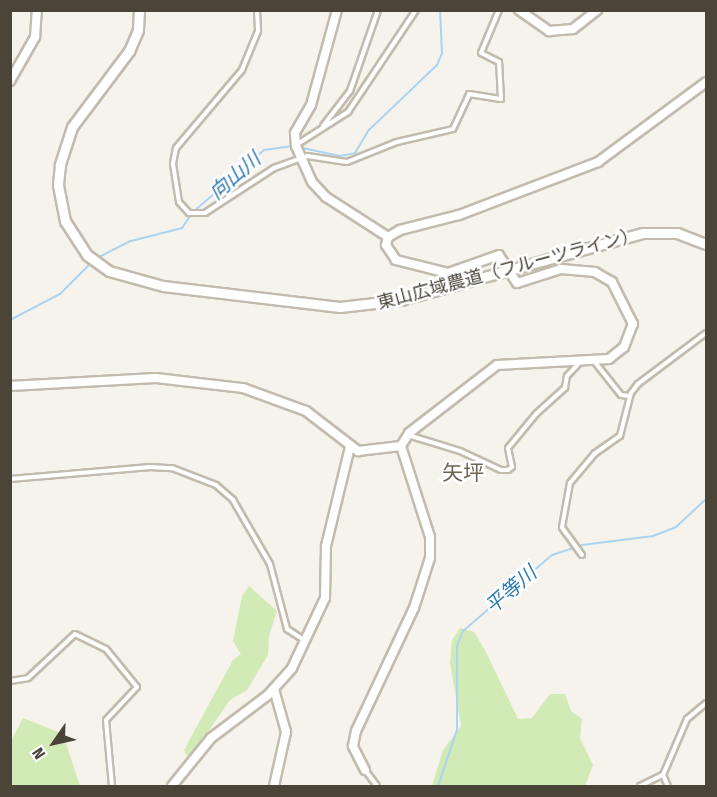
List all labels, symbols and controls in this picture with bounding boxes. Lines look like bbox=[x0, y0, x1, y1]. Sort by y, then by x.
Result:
water label: 向山川 bbox=[204, 147, 266, 205]
street label: 東山広域農道（フルーツライン） bbox=[375, 224, 641, 314]
district label: 矢坪 bbox=[442, 460, 484, 486]
water label: 平等川 bbox=[480, 561, 542, 619]
north arrow bbox=[24, 713, 84, 773]
text: N bbox=[28, 744, 49, 763]

